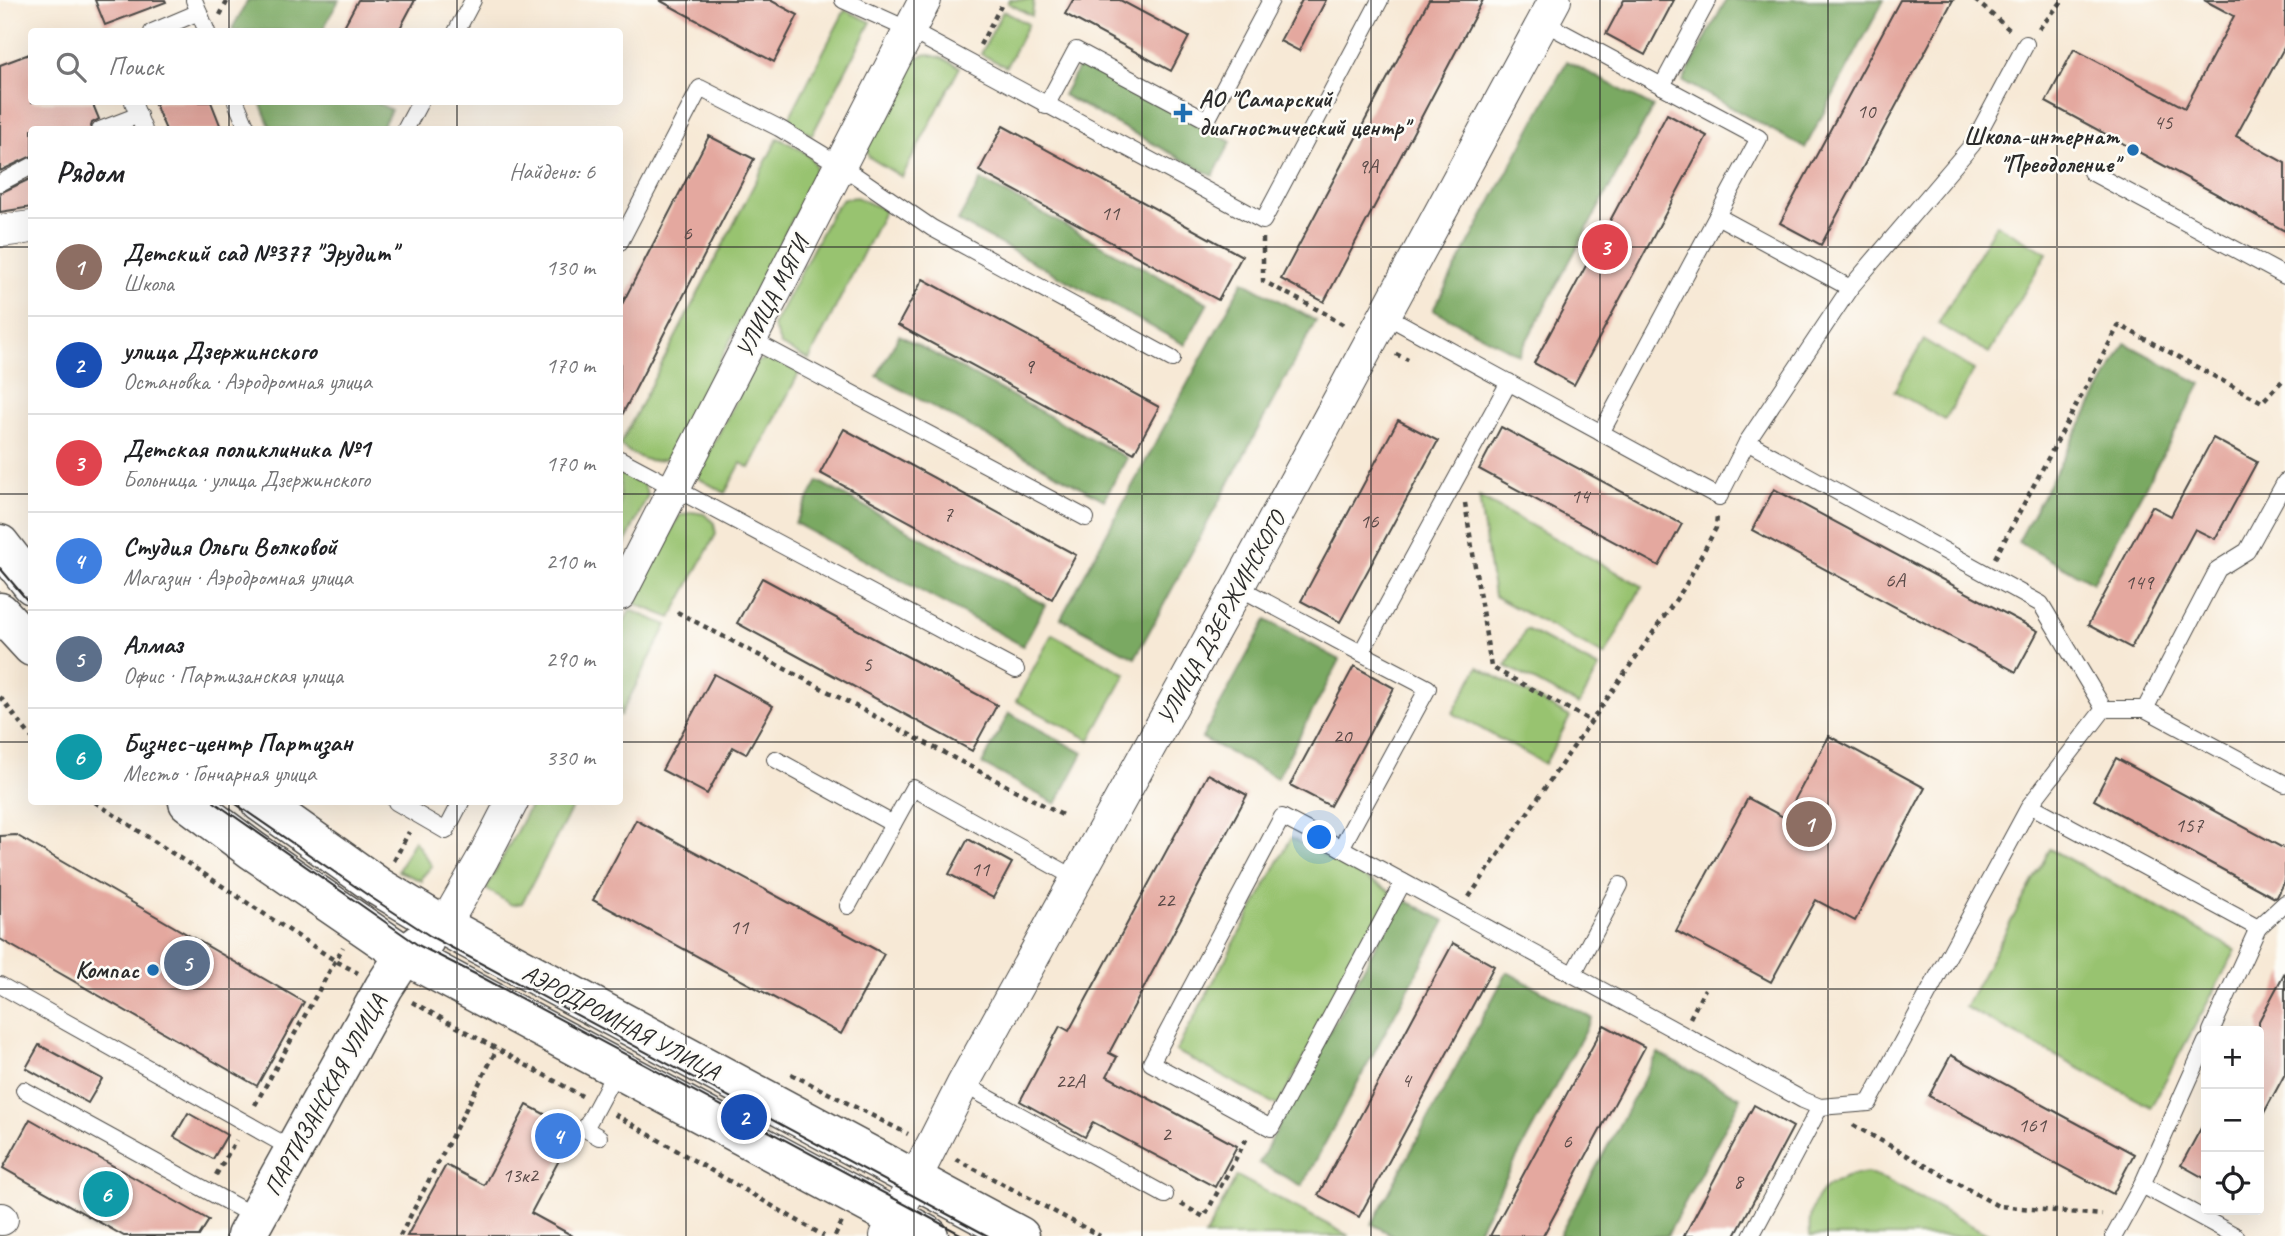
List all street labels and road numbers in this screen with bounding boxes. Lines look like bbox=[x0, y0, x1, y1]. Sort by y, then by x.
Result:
street label: УЛИЦА МЯГИ bbox=[729, 228, 817, 362]
street label: УЛИЦА ДЗЕРЖИНСКОГО bbox=[1150, 504, 1293, 730]
street label: АЭРОДРОМНАЯ УЛИЦА bbox=[517, 957, 725, 1087]
street label: ПАРТИЗАНСКАЯ УЛИЦА bbox=[257, 988, 393, 1201]

